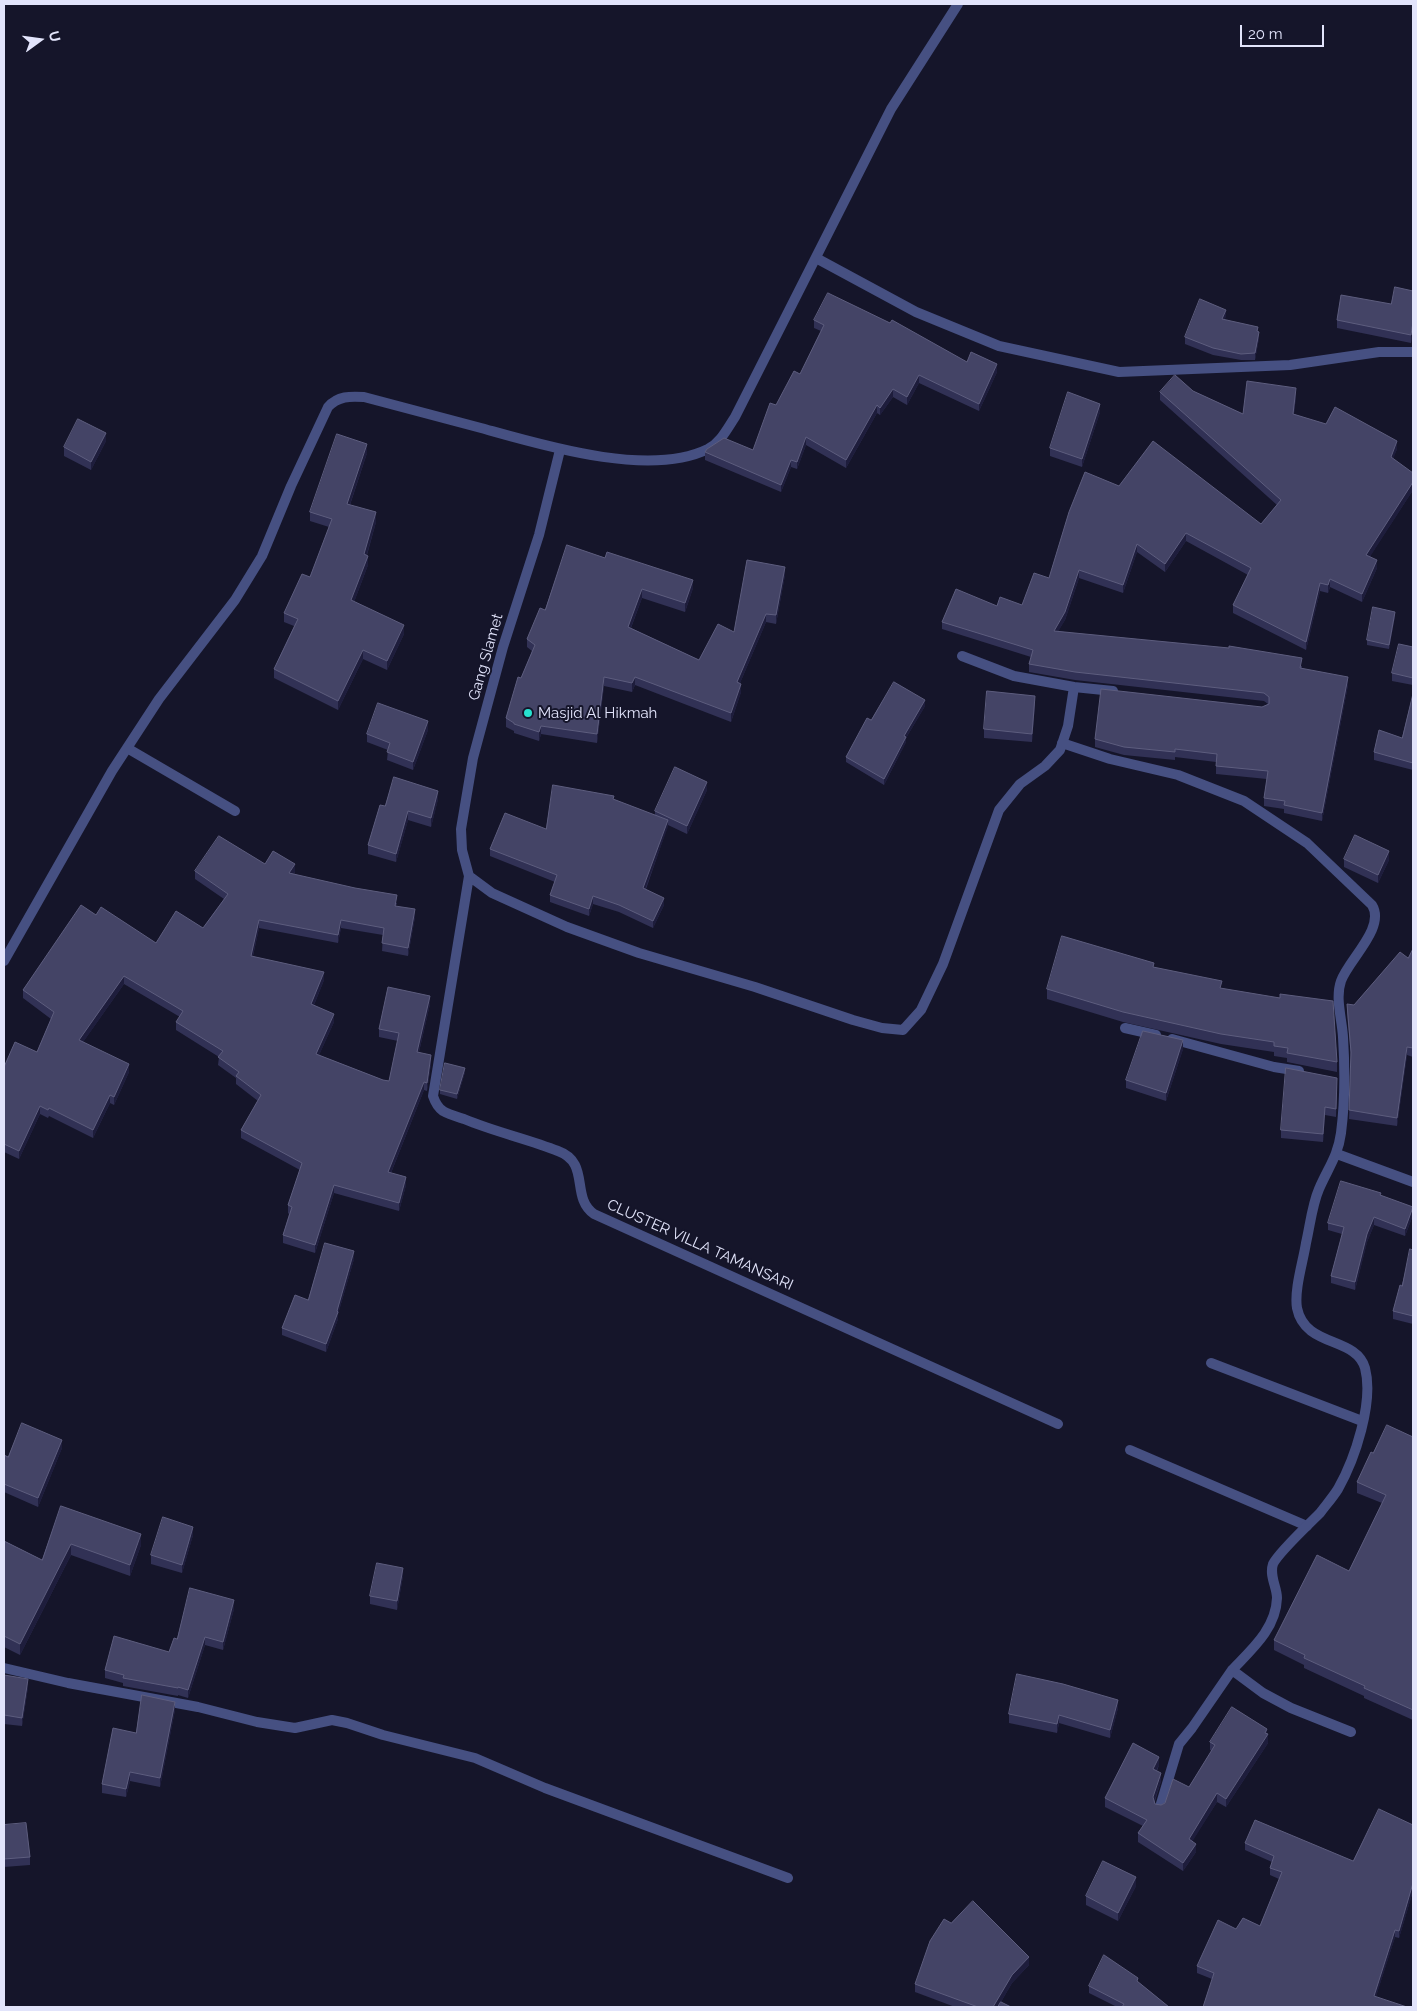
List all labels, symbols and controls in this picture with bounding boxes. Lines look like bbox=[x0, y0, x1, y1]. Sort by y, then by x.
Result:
north arrow bbox=[15, 15, 65, 65]
scale bar bbox=[1242, 15, 1326, 47]
text: 20 m bbox=[1248, 25, 1283, 43]
text: U bbox=[46, 29, 64, 43]
street label: Gang Slamet bbox=[465, 611, 507, 703]
place label: Masjid Al Hikmah bbox=[538, 704, 657, 722]
marker: Masjid Al Hikmah bbox=[522, 707, 534, 719]
street label: CLUSTER VILLA TAMANSARI bbox=[604, 1196, 796, 1294]

